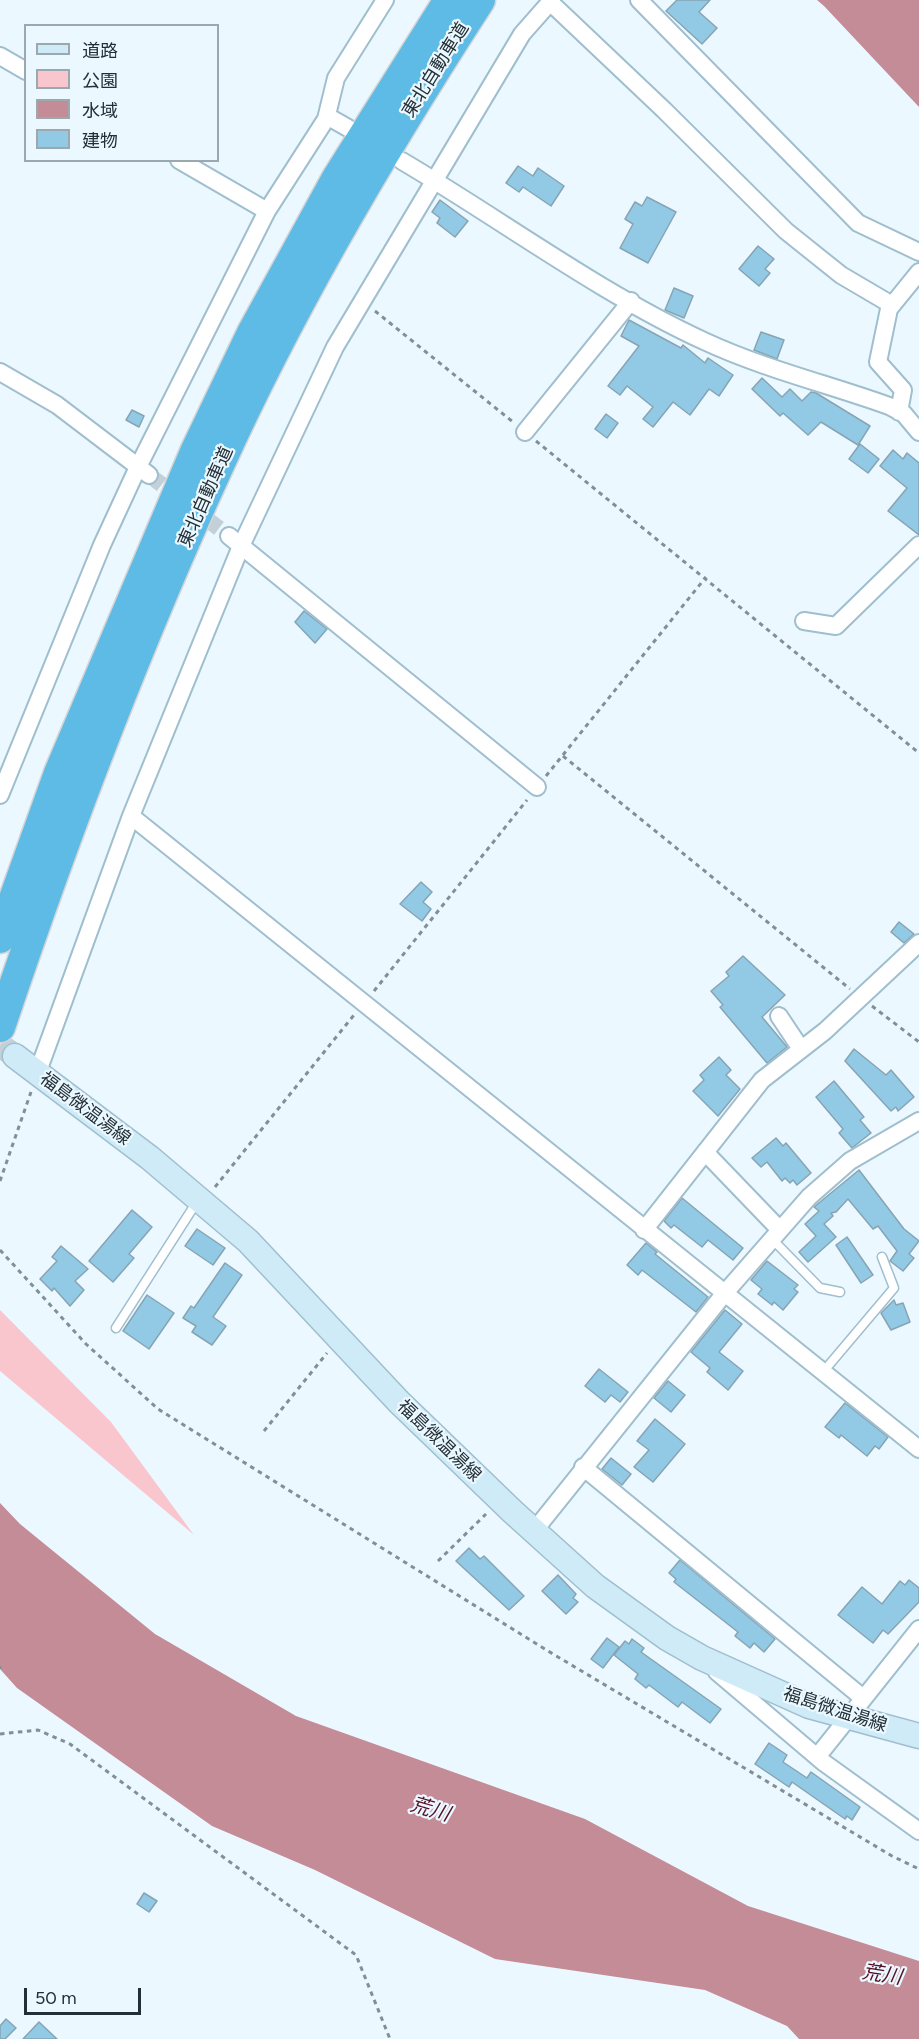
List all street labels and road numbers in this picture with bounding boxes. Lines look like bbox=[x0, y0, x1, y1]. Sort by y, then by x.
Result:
street label: 東北自動車道 bbox=[398, 18, 474, 122]
street label: 東北自動車道 bbox=[174, 443, 238, 551]
street label: 福島微温湯線 bbox=[35, 1068, 135, 1150]
street label: 福島微温湯線 bbox=[393, 1396, 485, 1486]
street label: 福島微温湯線 bbox=[780, 1683, 890, 1737]

